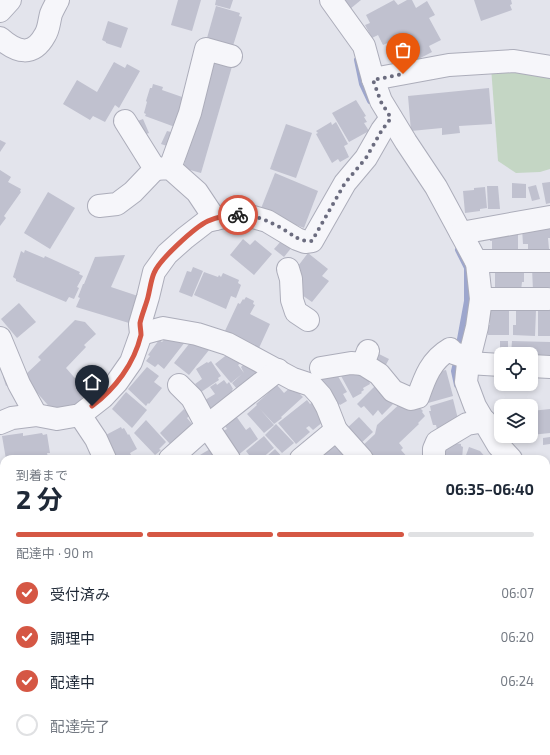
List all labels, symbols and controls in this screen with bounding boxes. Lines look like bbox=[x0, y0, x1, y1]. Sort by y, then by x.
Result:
pin bbox=[386, 33, 420, 74]
icon: bag bbox=[392, 39, 414, 61]
courier bbox=[218, 195, 258, 235]
icon: bike bbox=[227, 204, 249, 226]
map controls bbox=[494, 347, 538, 443]
button: locate bbox=[494, 347, 538, 391]
pin bbox=[75, 365, 109, 406]
icon: home bbox=[81, 371, 103, 393]
button: layers bbox=[494, 399, 538, 443]
text: 到着まで bbox=[16, 467, 68, 483]
text: 06:35–06:40 bbox=[445, 480, 534, 498]
text: 2 分 bbox=[16, 483, 63, 514]
text: 配達中 · 90 m bbox=[16, 545, 93, 561]
icon: check bbox=[16, 582, 38, 604]
text: 受付済み bbox=[50, 585, 110, 603]
text: 06:07 bbox=[501, 585, 534, 601]
icon: check bbox=[16, 626, 38, 648]
text: 調理中 bbox=[50, 629, 95, 647]
text: 06:20 bbox=[501, 629, 534, 645]
icon: check bbox=[16, 670, 38, 692]
text: 配達中 bbox=[50, 673, 95, 691]
text: 06:24 bbox=[500, 673, 534, 689]
text: 配達完了 bbox=[50, 717, 110, 735]

